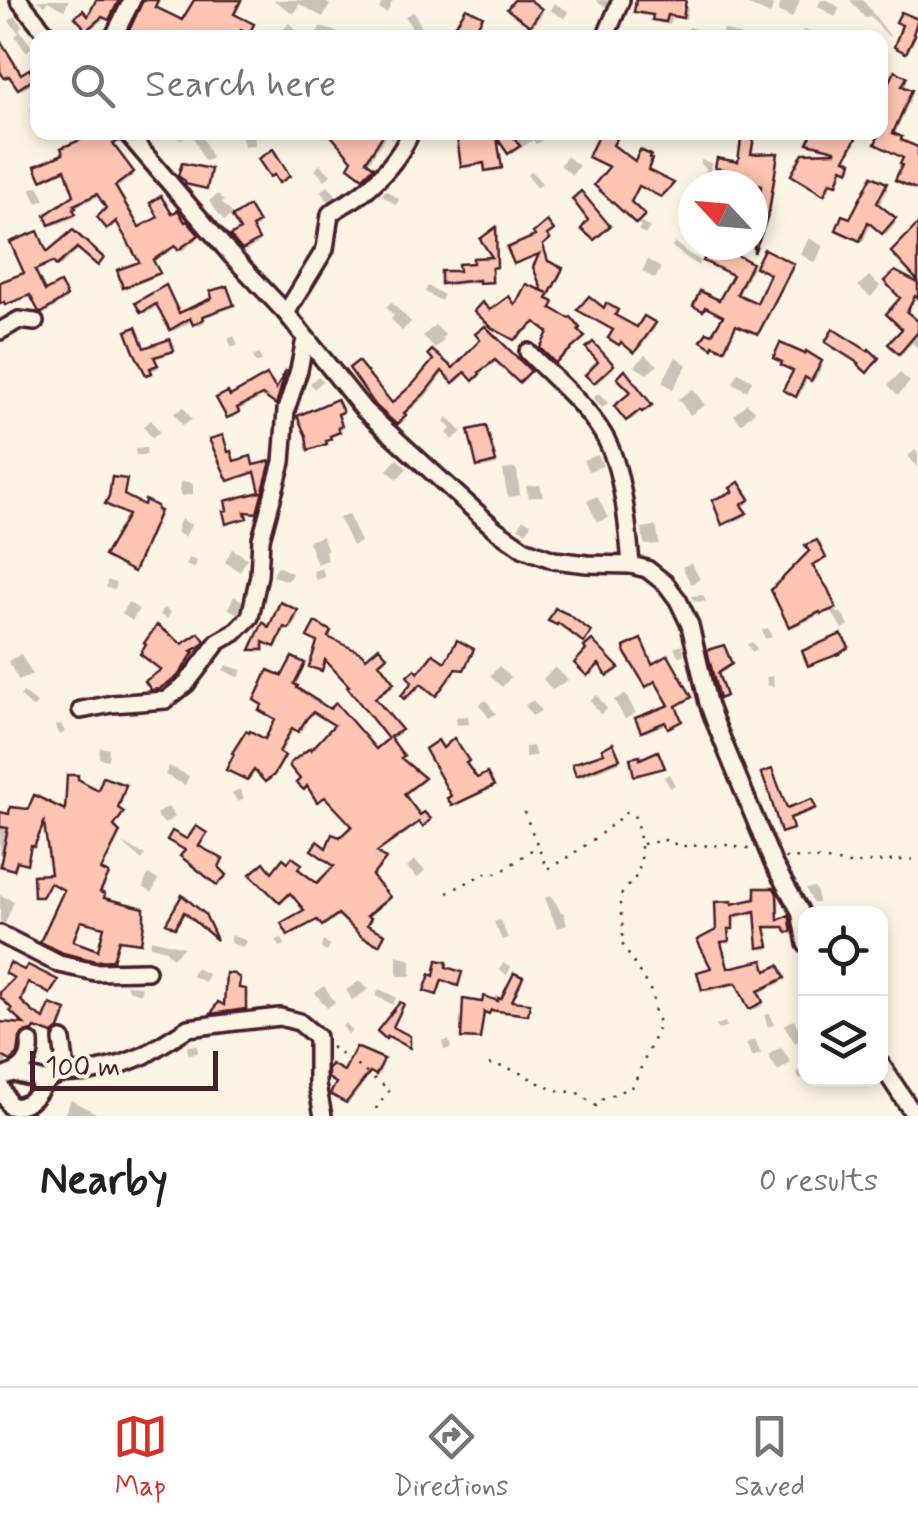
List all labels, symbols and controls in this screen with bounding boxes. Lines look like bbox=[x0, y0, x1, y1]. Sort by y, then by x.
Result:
search box bbox=[30, 30, 888, 140]
icon: search bbox=[65, 58, 120, 113]
text: Search here bbox=[145, 61, 336, 110]
north arrow bbox=[678, 170, 768, 260]
map controls bbox=[798, 906, 888, 1086]
button: locate bbox=[798, 906, 888, 996]
button: layers bbox=[798, 996, 888, 1086]
scale bar bbox=[30, 1046, 218, 1090]
text: 100 m bbox=[45, 1050, 120, 1087]
text: Nearby bbox=[40, 1154, 168, 1209]
text: 0 results bbox=[759, 1160, 878, 1202]
tab: Map bbox=[113, 1409, 168, 1506]
tab: Directions bbox=[394, 1409, 509, 1506]
tab: Saved bbox=[734, 1409, 805, 1506]

